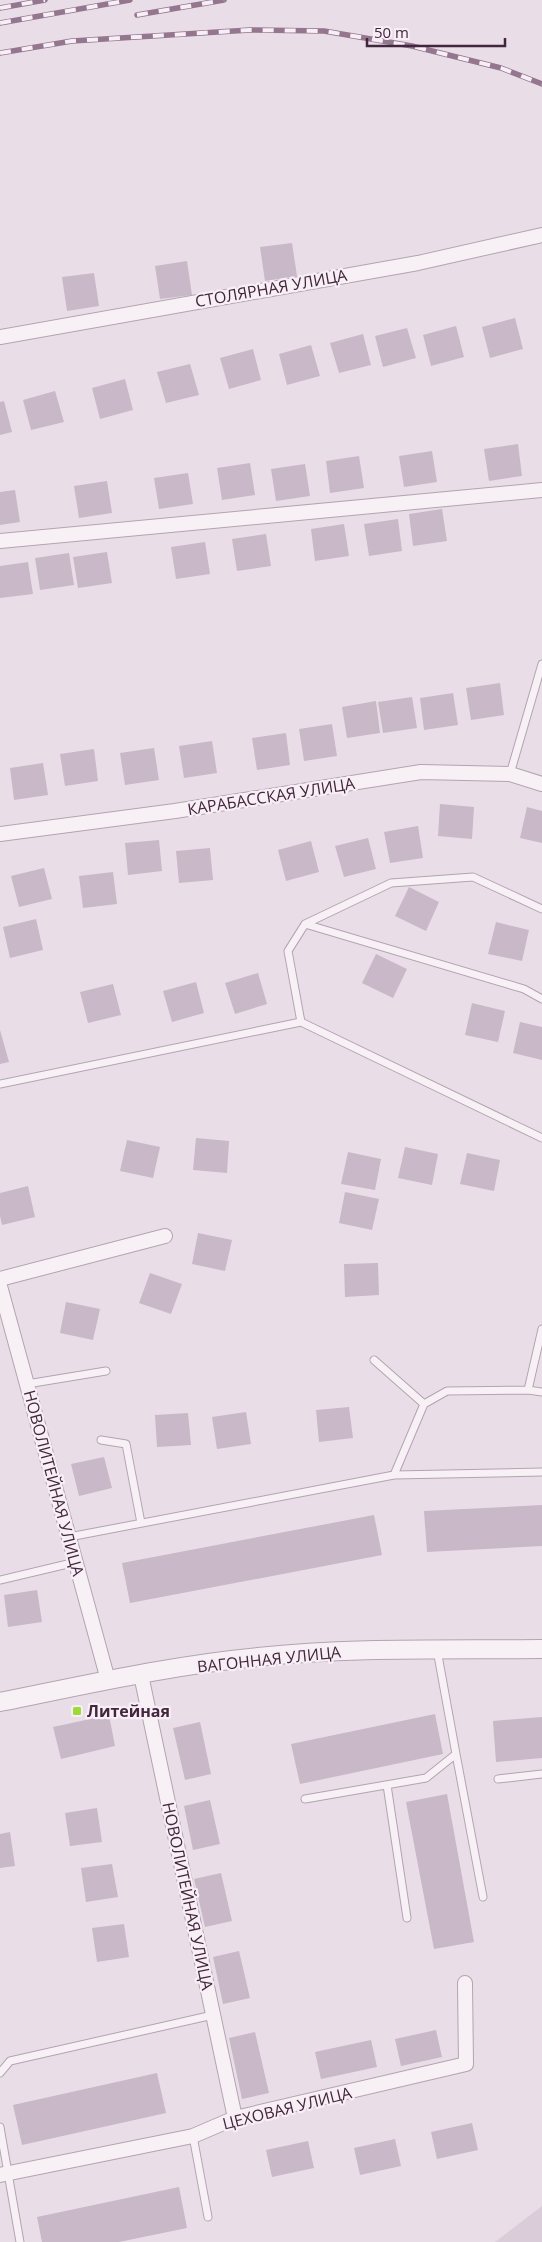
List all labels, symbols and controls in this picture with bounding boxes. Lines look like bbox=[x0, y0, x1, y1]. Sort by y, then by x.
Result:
scale bar bbox=[367, 15, 504, 47]
text: 50 m bbox=[374, 22, 409, 42]
street label: СТОЛЯРНАЯ УЛИЦА bbox=[193, 264, 349, 312]
street label: КАРАБАССКАЯ УЛИЦА bbox=[186, 772, 357, 820]
street label: НОВОЛИТЕЙНАЯ УЛИЦА bbox=[19, 1388, 90, 1579]
street label: ВАГОННАЯ УЛИЦА bbox=[196, 1640, 343, 1677]
place label: Литейная bbox=[87, 1700, 170, 1722]
marker: Литейная bbox=[71, 1705, 83, 1717]
street label: НОВОЛИТЕЙНАЯ УЛИЦА bbox=[157, 1800, 219, 1993]
street label: ЦЕХОВАЯ УЛИЦА bbox=[220, 2081, 355, 2135]

